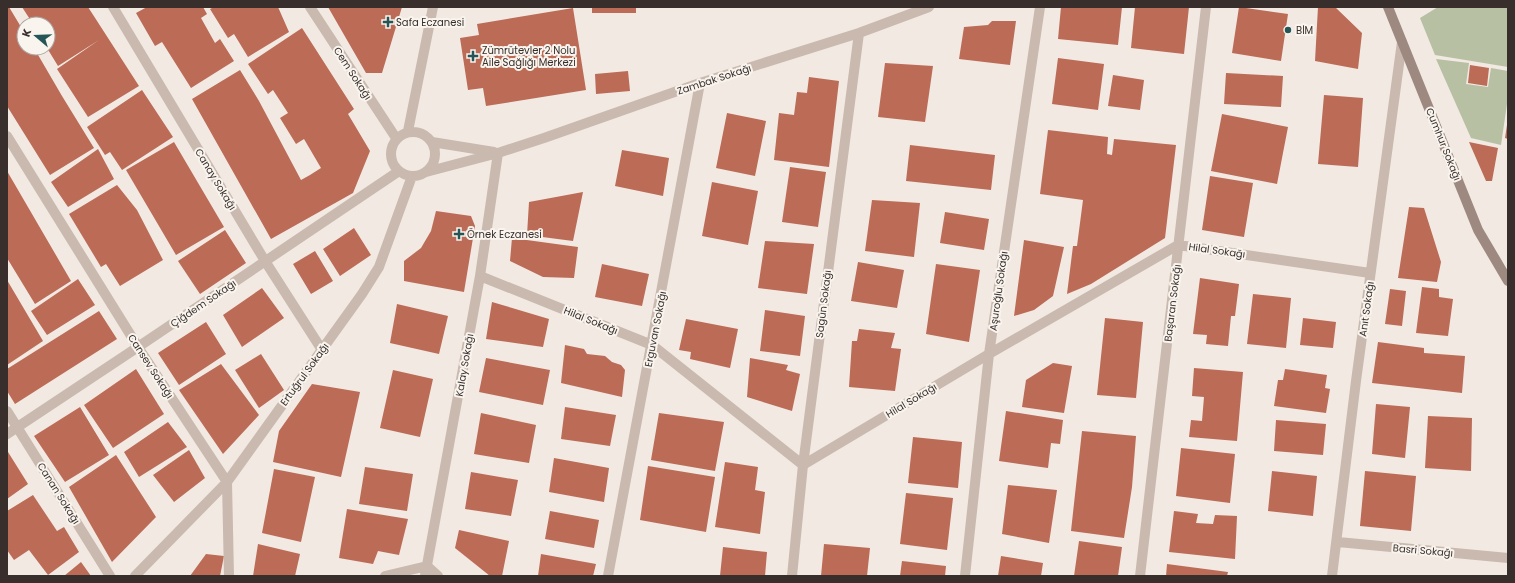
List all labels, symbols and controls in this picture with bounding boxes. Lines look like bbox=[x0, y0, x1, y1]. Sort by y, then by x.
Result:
place label: Safa Eczanesi bbox=[396, 15, 464, 30]
north arrow bbox=[16, 16, 56, 56]
marker: Safa Eczanesi bbox=[383, 17, 393, 27]
place label: BİM bbox=[1296, 23, 1313, 38]
marker: BİM bbox=[1283, 25, 1293, 35]
text: K bbox=[18, 26, 35, 39]
place label: Zümrütevler 2 Nolu Aile Sağlığı Merkezi bbox=[482, 43, 576, 70]
street label: Cem Sokağı bbox=[330, 44, 375, 103]
marker: Zümrütevler 2 Nolu Aile Sağlığı Merkezi bbox=[467, 50, 479, 62]
street label: Zambak Sokağı bbox=[675, 60, 753, 99]
street label: Cumhur Sokağı bbox=[1422, 106, 1465, 183]
street label: Canay Sokağı bbox=[191, 146, 240, 213]
place label: Örnek Eczanesi bbox=[467, 227, 542, 242]
marker: Örnek Eczanesi bbox=[454, 229, 464, 239]
street label: Hilal Sokağı bbox=[1188, 239, 1246, 262]
street label: Aşuroğlu Sokağı bbox=[985, 250, 1012, 332]
street label: Başaran Sokağı bbox=[1160, 264, 1185, 343]
street label: Sagün Sokağı bbox=[812, 269, 835, 339]
street label: Çiğdem Sokağı bbox=[167, 276, 239, 331]
street label: Anıt Sokağı bbox=[1355, 281, 1378, 338]
street label: Erguvan Sokağı bbox=[641, 290, 670, 368]
street label: Hilal Sokağı bbox=[562, 303, 620, 338]
street label: Cansev Sokağı bbox=[124, 331, 177, 401]
street label: Kalay Sokağı bbox=[452, 332, 477, 398]
street label: Ertuğrul Sokağı bbox=[276, 340, 332, 409]
street label: Hilal Sokağı bbox=[883, 379, 940, 422]
street label: Canan Sokağı bbox=[34, 460, 84, 527]
street label: Basri Sokağı bbox=[1392, 540, 1454, 561]

